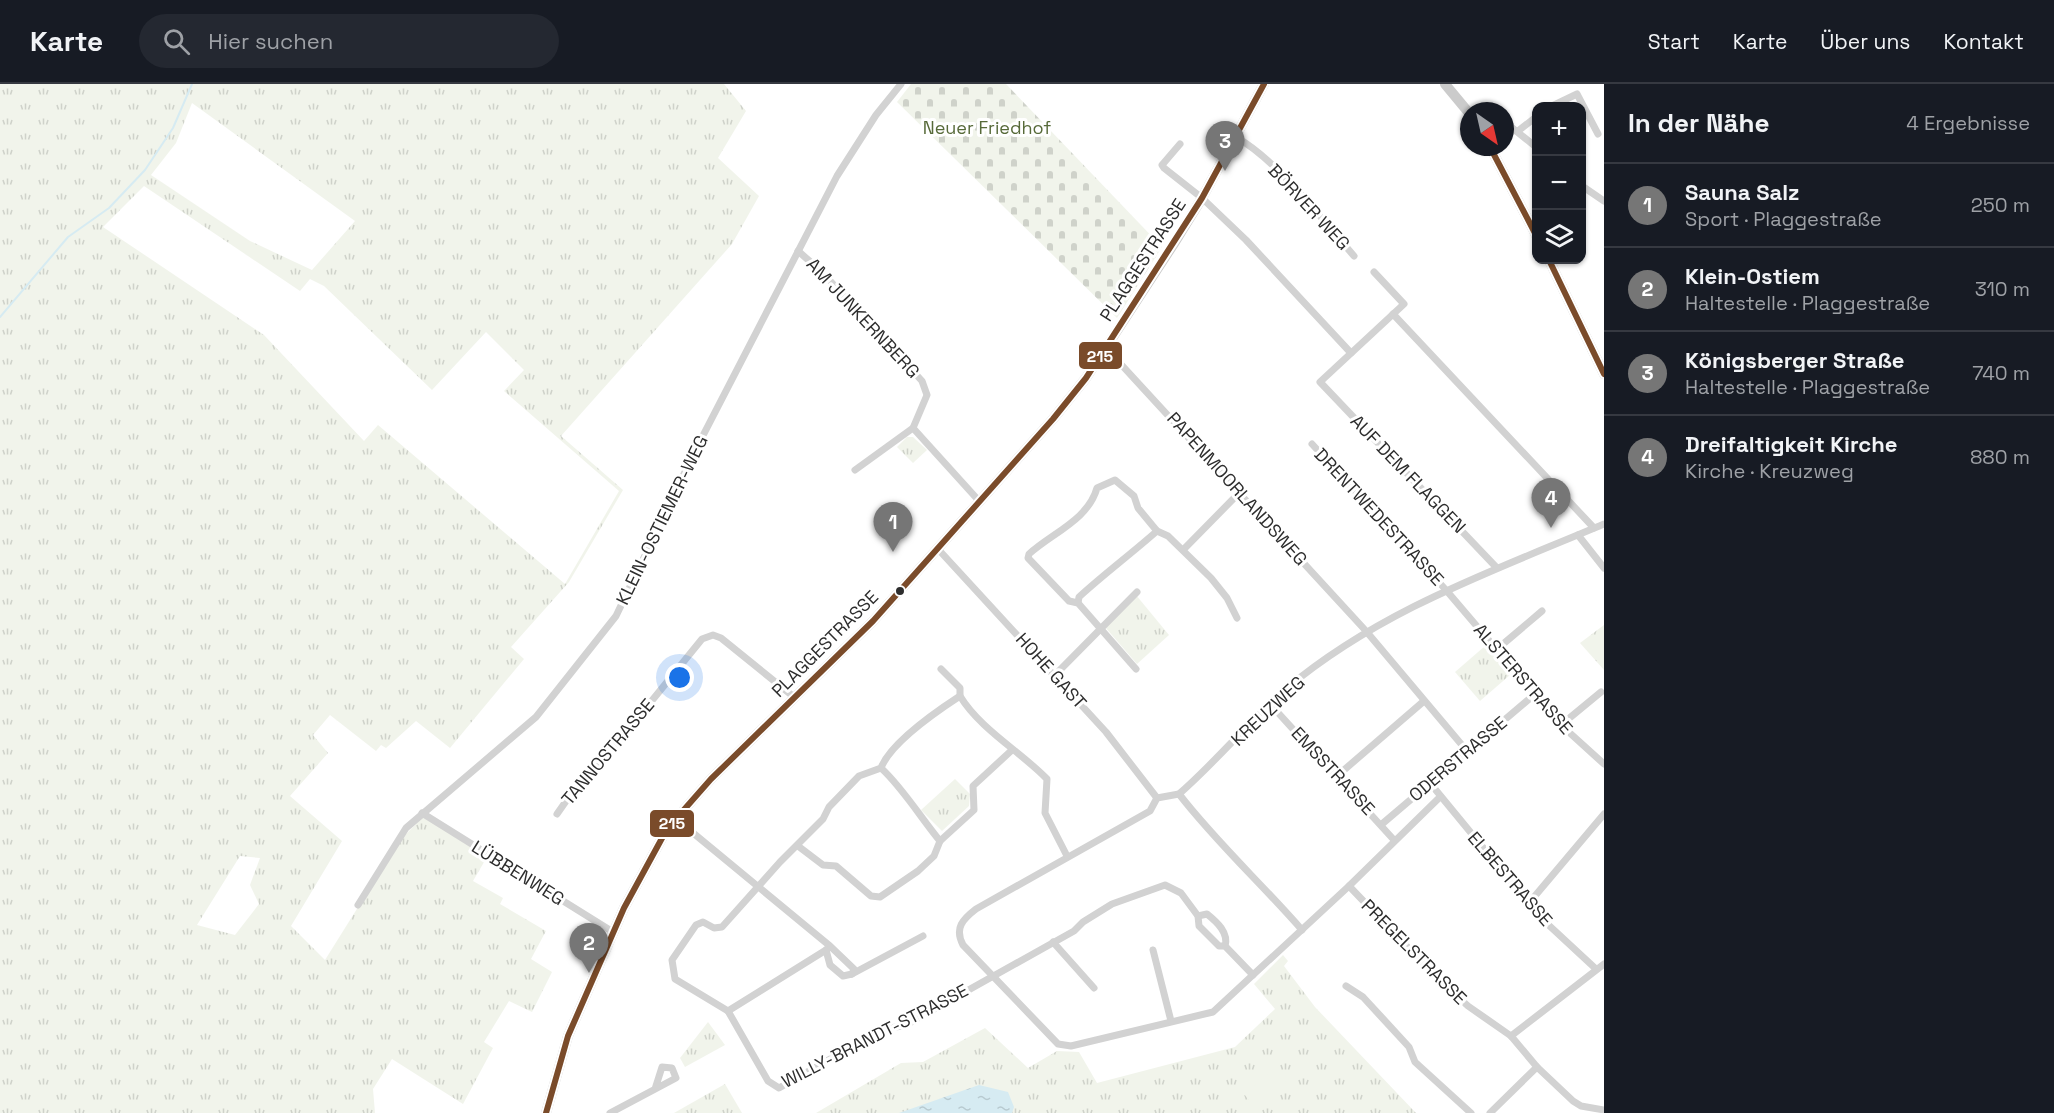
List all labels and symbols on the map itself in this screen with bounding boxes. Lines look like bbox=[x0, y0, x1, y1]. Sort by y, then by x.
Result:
north arrow bbox=[1460, 102, 1514, 156]
park label: Neuer Friedhof bbox=[923, 116, 1051, 139]
pin: 3 bbox=[1206, 122, 1244, 171]
street label: BÖRVER WEG bbox=[1263, 159, 1355, 255]
street label: PLAGGESTRASSE bbox=[1094, 194, 1191, 325]
street label: AM JUNKERNBERG bbox=[802, 253, 925, 383]
line badge: 215 bbox=[1078, 341, 1123, 370]
text: 215 bbox=[1087, 346, 1114, 367]
street label: PAPENMOORLANDSWEG bbox=[1162, 407, 1312, 570]
street label: AUF DEM FLAGGEN bbox=[1346, 409, 1471, 538]
street label: KLEIN-OSTIEMER-WEG bbox=[610, 431, 713, 608]
street label: DRENTWEDESTRASSE bbox=[1310, 443, 1449, 590]
pin: 4 bbox=[1532, 478, 1570, 528]
pin: 1 bbox=[874, 502, 912, 552]
street label: PLAGGESTRASSE bbox=[766, 585, 883, 702]
unlabelled marker bbox=[894, 585, 906, 597]
street label: ALSTERSTRASSE bbox=[1469, 618, 1578, 739]
street label: HOHE GAST bbox=[1011, 628, 1092, 714]
your location bbox=[665, 663, 694, 692]
street label: KREUZWEG bbox=[1226, 671, 1309, 751]
street label: TANNOSTRASSE bbox=[556, 694, 659, 810]
street label: ODERSTRASSE bbox=[1404, 711, 1511, 806]
street label: EMSSTRASSE bbox=[1287, 722, 1380, 820]
line badge: 215 bbox=[649, 809, 695, 838]
text: 215 bbox=[659, 813, 686, 834]
street label: ELBESTRASSE bbox=[1463, 827, 1558, 931]
street label: LÜBBENWEG bbox=[468, 835, 569, 910]
street label: PREGELSTRASSE bbox=[1357, 894, 1472, 1009]
pin: 2 bbox=[570, 924, 608, 973]
street label: WILLY-BRANDT-STRASSE bbox=[778, 978, 972, 1093]

